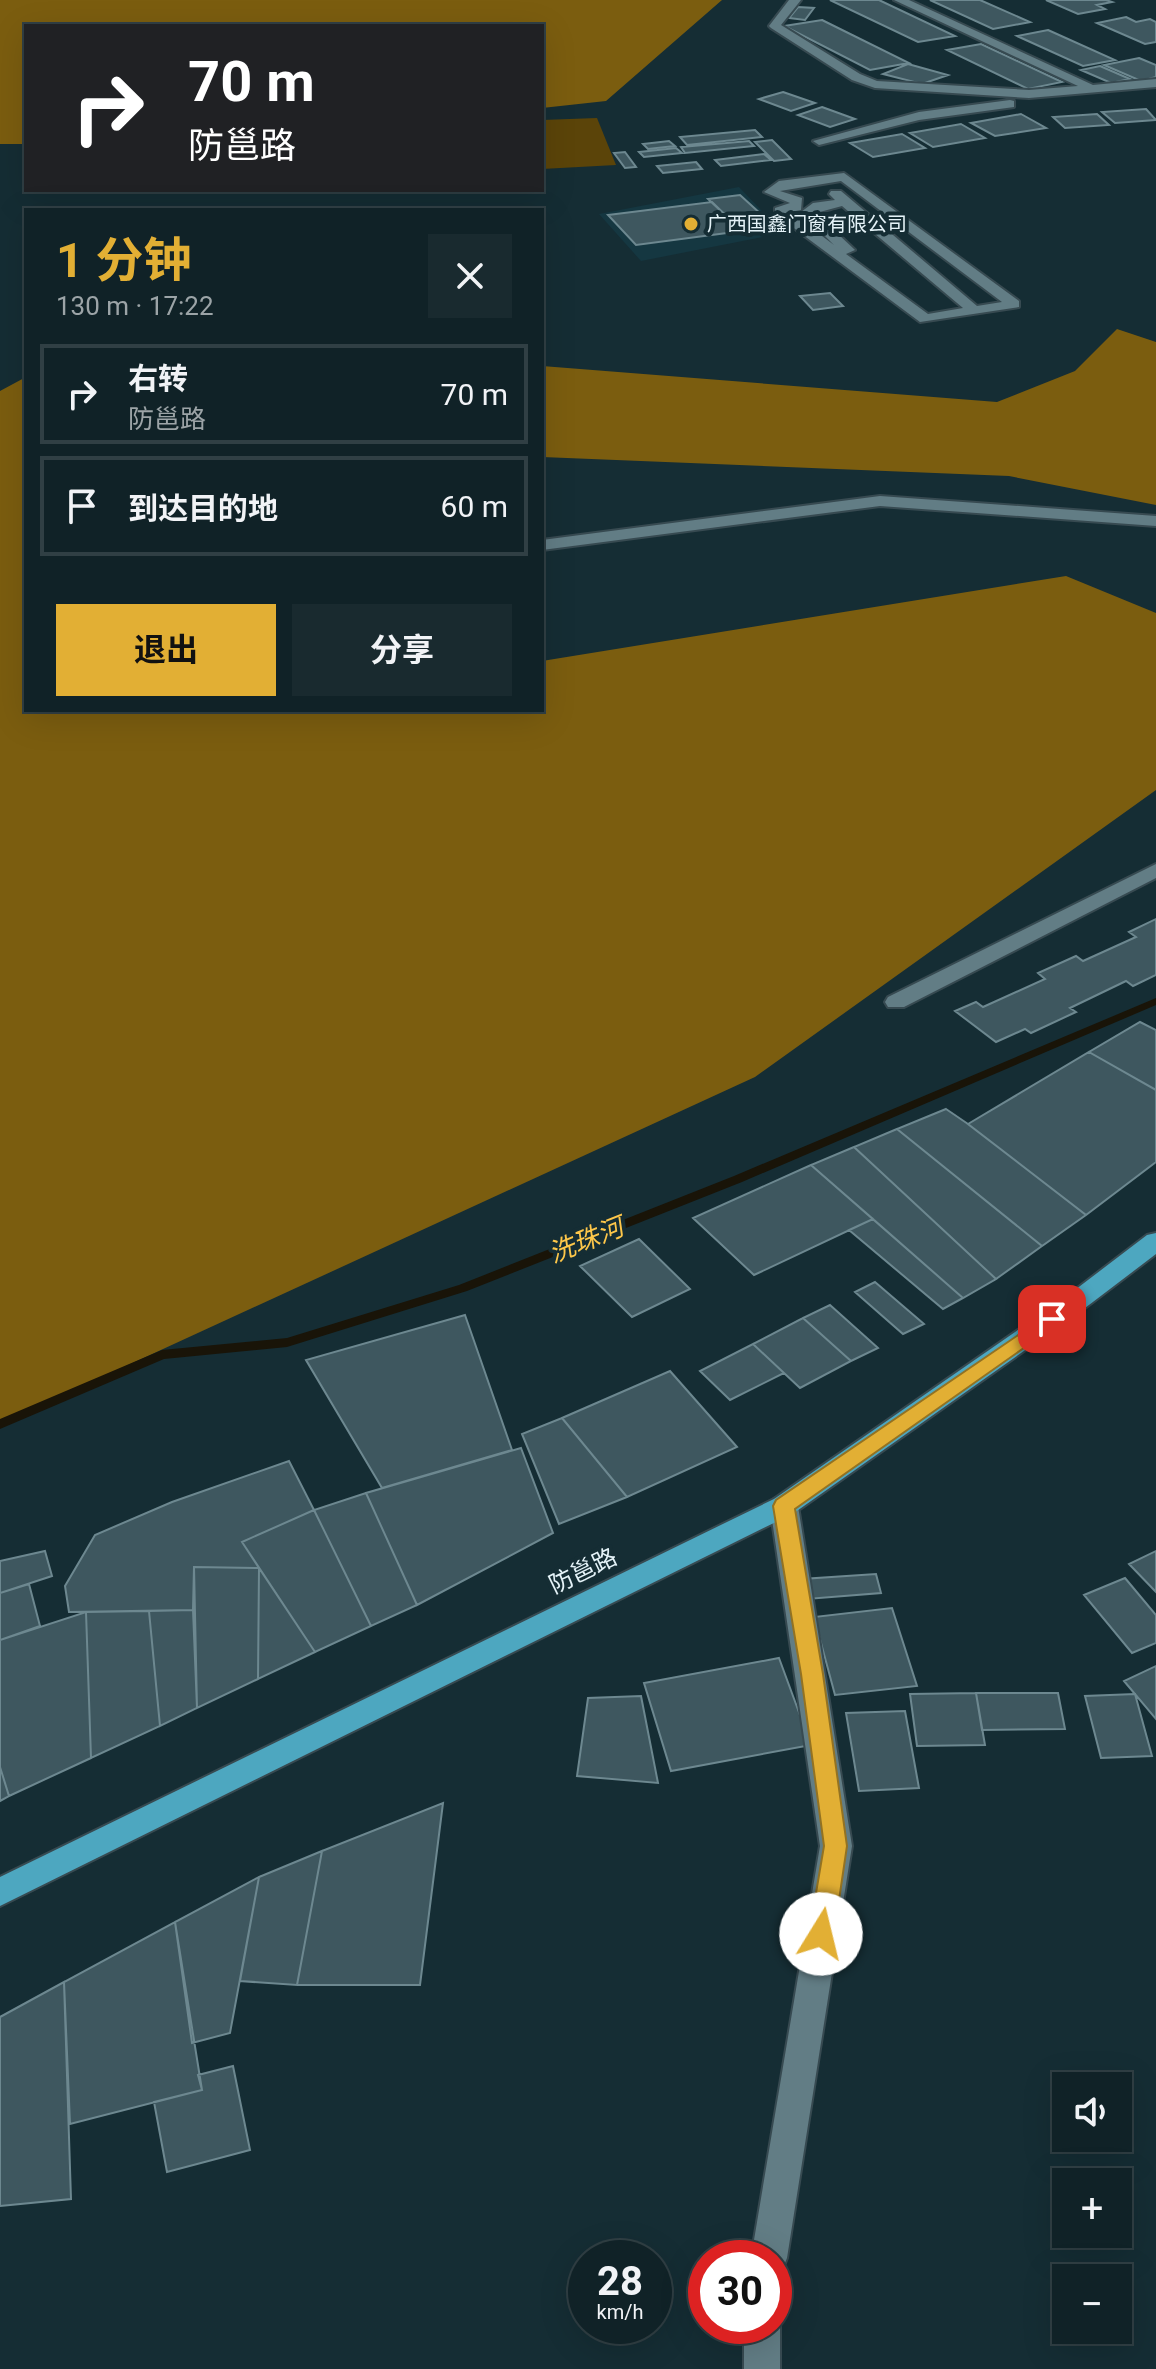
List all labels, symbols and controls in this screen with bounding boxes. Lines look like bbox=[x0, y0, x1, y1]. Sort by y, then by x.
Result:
text: 70 m bbox=[188, 49, 315, 115]
icon: right bbox=[56, 56, 160, 160]
text: 防邕路 bbox=[188, 125, 296, 167]
place label: 广西国鑫门窗有限公司 bbox=[707, 212, 907, 236]
marker: 广西国鑫门窗有限公司 bbox=[682, 215, 700, 233]
text: 1 分钟 bbox=[56, 232, 191, 289]
button: close bbox=[428, 234, 512, 318]
text: 130 m · 17:22 bbox=[56, 291, 214, 321]
text: 右转 bbox=[128, 361, 188, 396]
icon: right bbox=[60, 372, 104, 416]
text: 70 m bbox=[441, 377, 508, 412]
text: 防邕路 bbox=[128, 404, 206, 434]
icon: arrive bbox=[60, 484, 104, 528]
text: 60 m bbox=[441, 489, 508, 524]
text: 到达目的地 bbox=[128, 491, 278, 526]
button: 退出 bbox=[56, 604, 276, 696]
button: 分享 bbox=[292, 604, 512, 696]
water label: 洗珠河 bbox=[544, 1210, 632, 1269]
pin bbox=[1018, 1285, 1086, 1353]
icon: arrive bbox=[1030, 1297, 1074, 1341]
street label: 防邕路 bbox=[545, 1543, 621, 1599]
position arrow bbox=[779, 1892, 863, 1976]
map controls bbox=[1052, 2072, 1132, 2344]
button: sound bbox=[1052, 2072, 1132, 2152]
button: + bbox=[1052, 2168, 1132, 2248]
speed limit sign: 30 bbox=[688, 2240, 792, 2344]
text: 28 bbox=[597, 2258, 643, 2305]
button: − bbox=[1052, 2264, 1132, 2344]
text: km/h bbox=[597, 2300, 643, 2324]

